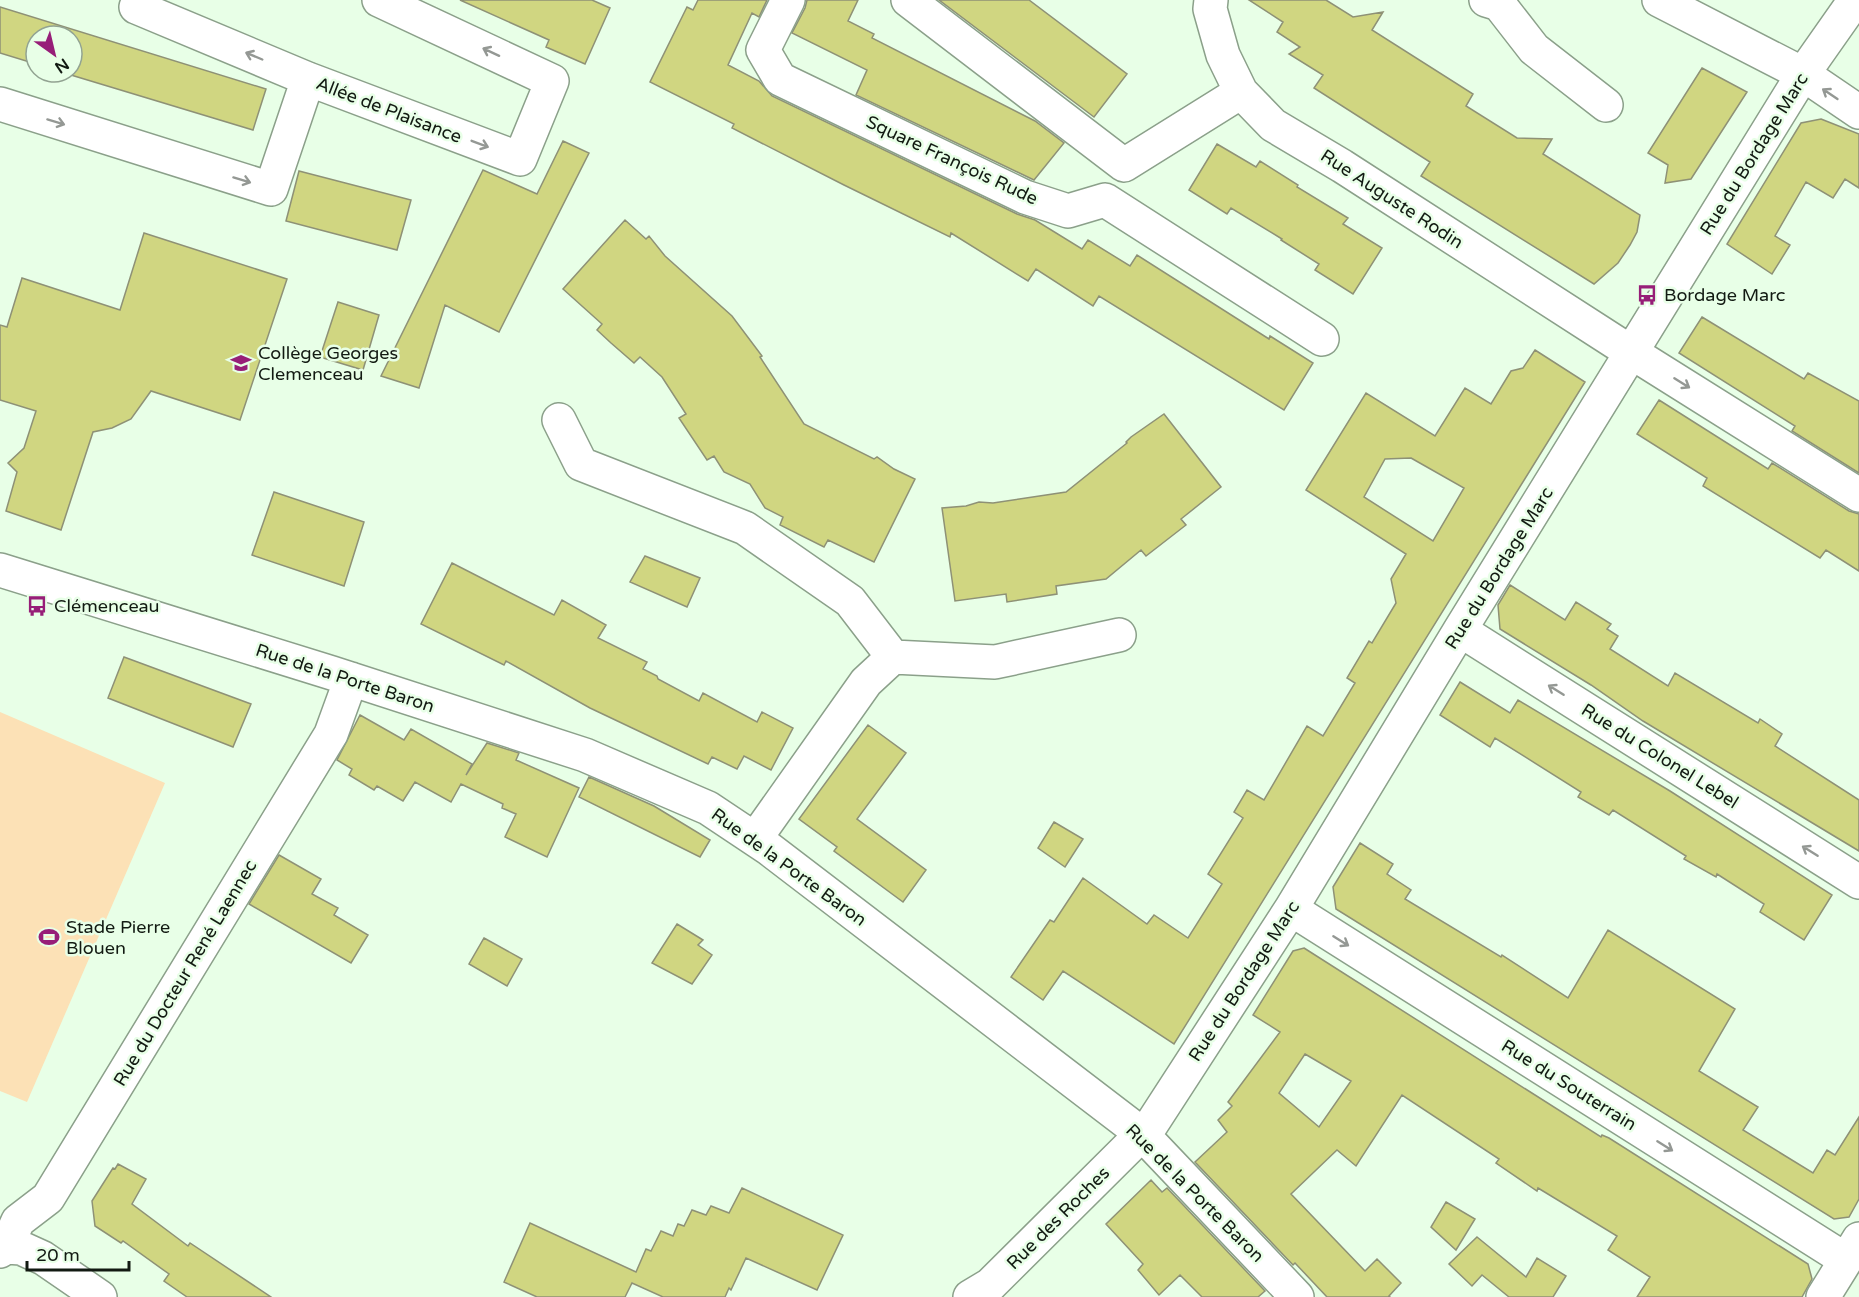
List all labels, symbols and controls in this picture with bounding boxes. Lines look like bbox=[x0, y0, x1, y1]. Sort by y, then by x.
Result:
north arrow bbox=[24, 24, 84, 84]
one-way arrow bbox=[482, 46, 500, 58]
one-way arrow bbox=[245, 50, 263, 61]
text: N bbox=[51, 54, 73, 77]
street label: Rue du Bordage Marc bbox=[1695, 69, 1813, 239]
street label: Allée de Plaisance bbox=[313, 72, 465, 148]
one-way arrow bbox=[1822, 87, 1839, 100]
street label: Square François Rude bbox=[863, 111, 1041, 209]
one-way arrow bbox=[46, 117, 65, 128]
one-way arrow bbox=[470, 139, 489, 150]
street label: Rue Auguste Rodin bbox=[1316, 145, 1468, 253]
one-way arrow bbox=[232, 175, 251, 186]
bus stop icon: Bordage Marc bbox=[1635, 283, 1659, 307]
place label: Bordage Marc bbox=[1664, 284, 1785, 306]
place label: Collège Georges Clemenceau bbox=[258, 342, 398, 385]
school or university icon: Collège Georges Clemenceau bbox=[229, 351, 253, 375]
one-way arrow bbox=[1673, 378, 1690, 390]
street label: Rue du Bordage Marc bbox=[1440, 483, 1558, 653]
bus stop icon: Clémenceau bbox=[25, 594, 49, 618]
place label: Clémenceau bbox=[54, 595, 160, 617]
street label: Rue de la Porte Baron bbox=[253, 639, 437, 717]
one-way arrow bbox=[1548, 684, 1565, 696]
street label: Rue du Colonel Lebel bbox=[1577, 699, 1743, 813]
street label: Rue de la Porte Baron bbox=[707, 803, 871, 931]
one-way arrow bbox=[1801, 844, 1818, 857]
street label: Rue du Docteur René Laennec bbox=[109, 856, 261, 1090]
street label: Rue du Bordage Marc bbox=[1184, 897, 1304, 1065]
place label: Stade Pierre Blouen bbox=[66, 916, 170, 959]
sports icon: Stade Pierre Blouen bbox=[37, 925, 61, 949]
one-way arrow bbox=[1332, 934, 1349, 947]
street label: Rue du Souterrain bbox=[1497, 1035, 1641, 1135]
street label: Rue de la Porte Baron bbox=[1121, 1119, 1269, 1267]
one-way arrow bbox=[1656, 1140, 1673, 1152]
street label: Rue des Roches bbox=[1002, 1162, 1114, 1274]
scale bar bbox=[27, 1234, 129, 1272]
text: 20 m bbox=[36, 1244, 80, 1266]

